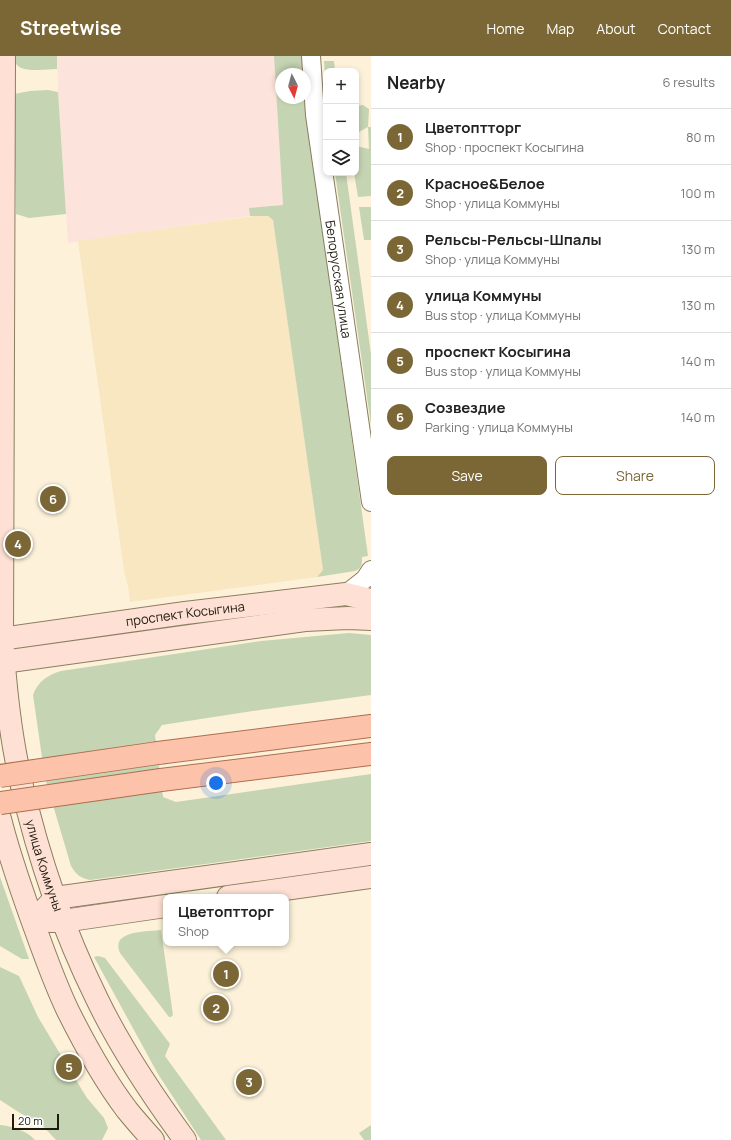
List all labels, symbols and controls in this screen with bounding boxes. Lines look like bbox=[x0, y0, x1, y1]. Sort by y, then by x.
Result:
text: Streetwise bbox=[20, 15, 122, 41]
text: Home bbox=[487, 19, 524, 38]
text: Map bbox=[546, 19, 574, 38]
text: About bbox=[596, 19, 636, 38]
text: Contact bbox=[658, 19, 711, 38]
north arrow bbox=[275, 68, 311, 104]
map controls bbox=[323, 68, 359, 176]
button: + bbox=[323, 68, 359, 104]
text: Nearby bbox=[387, 71, 445, 94]
text: 6 results bbox=[663, 73, 715, 91]
button: − bbox=[323, 104, 359, 140]
text: Цветоптторг bbox=[425, 117, 521, 138]
text: 1 bbox=[397, 128, 403, 146]
text: 80 m bbox=[686, 128, 715, 146]
text: Shop · проспект Косыгина bbox=[425, 138, 584, 156]
button: layers bbox=[323, 140, 359, 176]
text: Красное&Белое bbox=[425, 173, 545, 194]
text: 2 bbox=[396, 184, 404, 202]
text: 100 m bbox=[680, 184, 715, 202]
text: Shop · улица Коммуны bbox=[425, 194, 560, 212]
street label: Белорусская улица bbox=[321, 219, 356, 339]
text: Рельсы-Рельсы-Шпалы bbox=[425, 229, 602, 250]
text: 3 bbox=[396, 240, 404, 258]
text: 130 m bbox=[681, 240, 715, 258]
text: Shop · улица Коммуны bbox=[425, 250, 560, 268]
text: улица Коммуны bbox=[425, 285, 542, 306]
text: 4 bbox=[396, 296, 404, 314]
text: 130 m bbox=[681, 296, 715, 314]
text: Bus stop · улица Коммуны bbox=[425, 306, 581, 324]
text: проспект Косыгина bbox=[425, 341, 571, 362]
text: 5 bbox=[396, 352, 404, 370]
text: 140 m bbox=[681, 352, 715, 370]
text: Bus stop · улица Коммуны bbox=[425, 362, 581, 380]
text: Созвездие bbox=[425, 397, 505, 418]
text: 6 bbox=[396, 408, 404, 426]
text: 140 m bbox=[681, 408, 715, 426]
text: Parking · улица Коммуны bbox=[425, 418, 573, 436]
button: Save bbox=[387, 456, 547, 495]
button: Share bbox=[555, 456, 715, 495]
pin: 6 bbox=[40, 484, 66, 514]
pin: 4 bbox=[5, 529, 31, 559]
street label: проспект Косыгина bbox=[125, 597, 246, 630]
your location bbox=[206, 773, 226, 793]
street label: улица Коммуны bbox=[22, 817, 68, 914]
popup bbox=[163, 894, 289, 946]
text: Цветоптторг bbox=[178, 901, 274, 922]
text: Shop bbox=[178, 922, 209, 940]
pin: 1 bbox=[213, 959, 239, 989]
pin: 2 bbox=[203, 993, 229, 1023]
pin: 5 bbox=[56, 1052, 82, 1082]
pin: 3 bbox=[236, 1067, 262, 1097]
scale bar bbox=[12, 1112, 59, 1131]
text: 20 m bbox=[18, 1113, 43, 1128]

